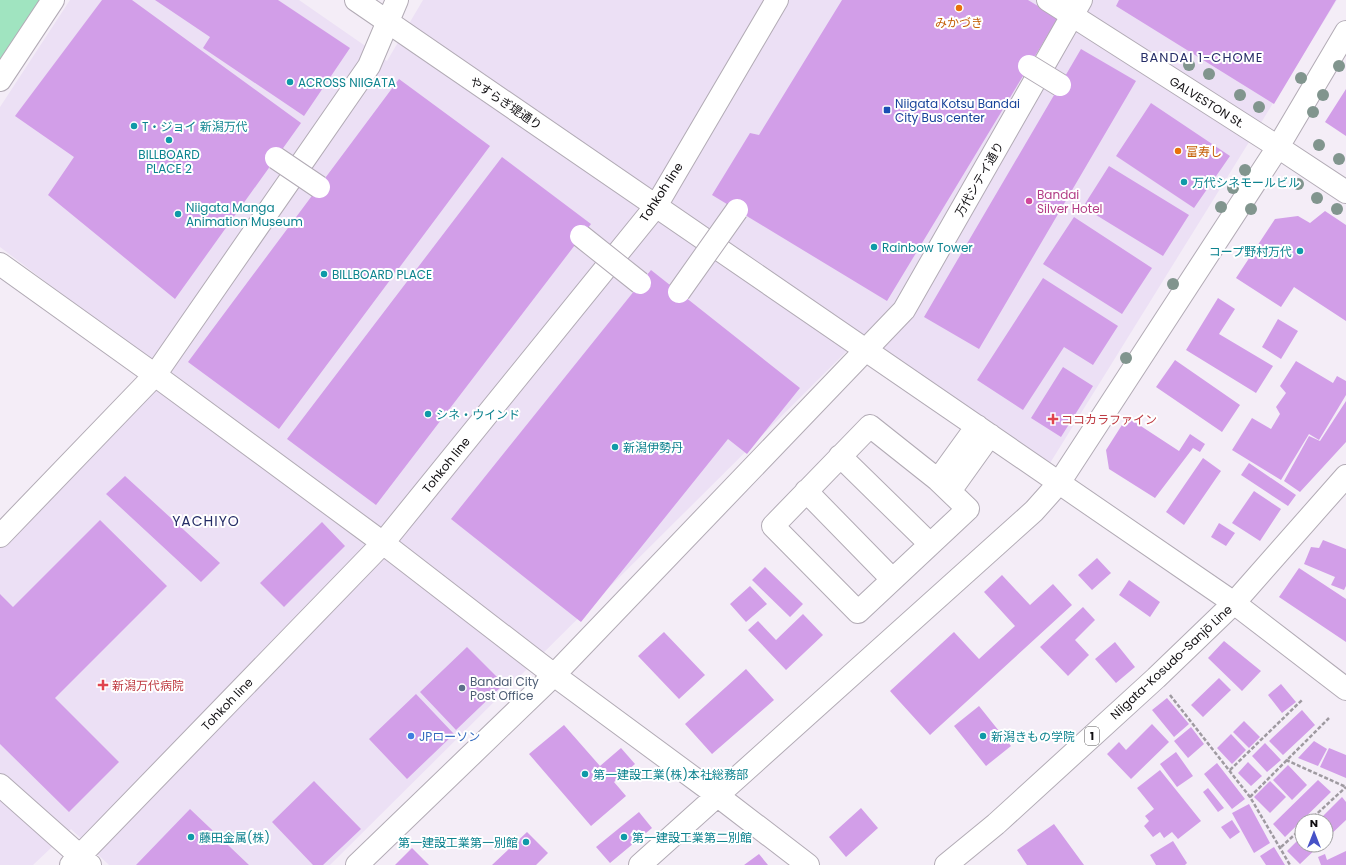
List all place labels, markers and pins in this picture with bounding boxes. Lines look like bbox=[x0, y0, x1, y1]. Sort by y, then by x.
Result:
marker: みかづき bbox=[954, 3, 964, 13]
place label: みかづき bbox=[935, 14, 983, 31]
place label: ACROSS NIIGATA bbox=[298, 74, 396, 91]
marker: ACROSS NIIGATA bbox=[285, 77, 295, 87]
place label: Niigata Kotsu Bandai City Bus center bbox=[895, 95, 1020, 126]
marker: Niigata Kotsu Bandai City Bus center bbox=[882, 105, 892, 115]
place label: T・ジョイ 新潟万代 bbox=[142, 118, 248, 135]
marker: T・ジョイ 新潟万代 bbox=[129, 121, 139, 131]
marker: BILLBOARD PLACE 2 bbox=[164, 135, 174, 145]
place label: 富寿し bbox=[1186, 143, 1222, 160]
place label: BILLBOARD PLACE 2 bbox=[138, 146, 200, 177]
marker: 富寿し bbox=[1173, 146, 1183, 156]
place label: 万代シネモールビル bbox=[1192, 174, 1300, 191]
marker: 万代シネモールビル bbox=[1179, 177, 1189, 187]
place label: Bandai Silver Hotel bbox=[1037, 186, 1103, 217]
marker: Bandai Silver Hotel bbox=[1024, 196, 1034, 206]
place label: Niigata Manga Animation Museum bbox=[186, 199, 303, 230]
marker: Niigata Manga Animation Museum bbox=[173, 209, 183, 219]
place label: Rainbow Tower bbox=[882, 239, 973, 256]
marker: Rainbow Tower bbox=[869, 242, 879, 252]
place label: コープ野村万代 bbox=[1209, 243, 1292, 260]
marker: コープ野村万代 bbox=[1295, 246, 1305, 256]
place label: BILLBOARD PLACE bbox=[332, 266, 432, 283]
marker: BILLBOARD PLACE bbox=[319, 269, 329, 279]
place label: シネ・ウインド bbox=[436, 406, 520, 423]
marker: シネ・ウインド bbox=[423, 409, 433, 419]
place label: ココカラファイン bbox=[1061, 411, 1157, 428]
marker: ココカラファイン bbox=[1048, 414, 1058, 424]
place label: 新潟伊勢丹 bbox=[623, 439, 683, 456]
marker: 新潟伊勢丹 bbox=[610, 442, 620, 452]
place label: Bandai City Post Office bbox=[470, 673, 539, 704]
place label: 新潟万代病院 bbox=[112, 677, 184, 694]
marker: 新潟万代病院 bbox=[97, 679, 109, 691]
marker: Bandai City Post Office bbox=[457, 683, 467, 693]
place label: JPローソン bbox=[419, 728, 480, 745]
place label: 新潟きもの学院 bbox=[991, 728, 1075, 745]
marker: JPローソン bbox=[406, 731, 416, 741]
marker: 新潟きもの学院 bbox=[978, 731, 988, 741]
place label: 第一建設工業(株)本社総務部 bbox=[593, 766, 748, 783]
marker: 第一建設工業(株)本社総務部 bbox=[580, 769, 590, 779]
place label: 藤田金属(株) bbox=[199, 829, 270, 846]
place label: 第一建設工業第二別館 bbox=[632, 829, 752, 846]
marker: 藤田金属(株) bbox=[186, 832, 196, 842]
marker: 第一建設工業第二別館 bbox=[619, 832, 629, 842]
place label: 第一建設工業第一別館 bbox=[398, 834, 518, 851]
marker: 第一建設工業第一別館 bbox=[521, 837, 531, 847]

